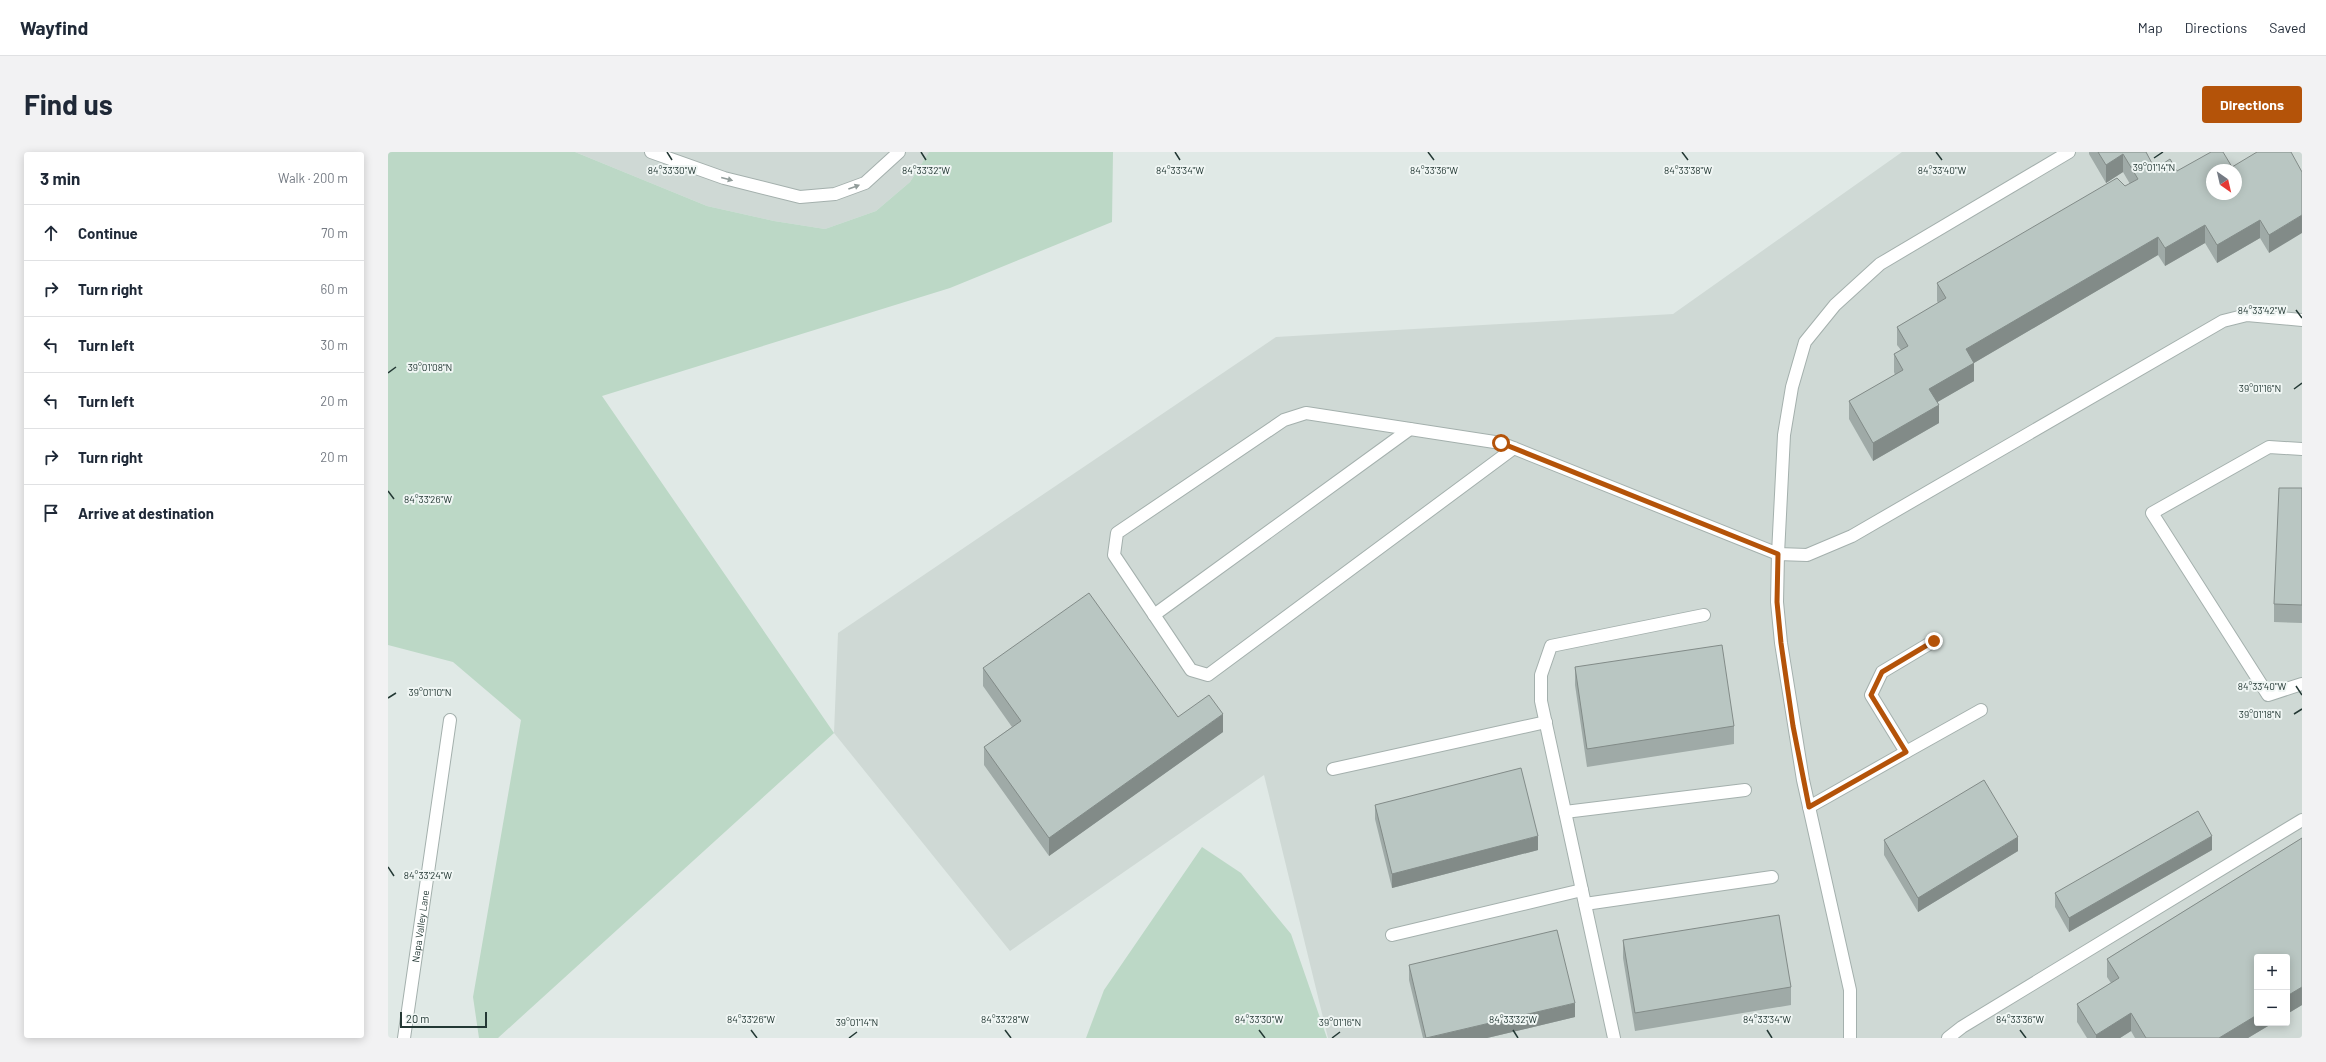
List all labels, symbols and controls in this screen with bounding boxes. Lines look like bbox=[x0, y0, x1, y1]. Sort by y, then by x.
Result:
text: Wayfind bbox=[20, 16, 88, 39]
text: Map bbox=[2138, 19, 2163, 36]
text: Directions bbox=[2185, 19, 2247, 36]
text: Saved bbox=[2269, 19, 2306, 36]
button: Directions bbox=[2202, 86, 2302, 123]
text: Find us bbox=[24, 87, 113, 121]
text: 39°01'14"N bbox=[2133, 161, 2175, 173]
text: 84°33'30"W bbox=[648, 164, 696, 176]
text: 84°33'32"W bbox=[902, 164, 950, 176]
text: 84°33'34"W bbox=[1156, 164, 1204, 176]
text: 84°33'36"W bbox=[1410, 164, 1458, 176]
text: 84°33'38"W bbox=[1664, 164, 1712, 176]
text: 84°33'40"W bbox=[1918, 164, 1967, 176]
north arrow bbox=[2206, 164, 2242, 200]
text: 3 min bbox=[40, 168, 80, 188]
text: Walk · 200 m bbox=[278, 170, 348, 186]
one-way arrow bbox=[722, 176, 734, 182]
one-way arrow bbox=[848, 184, 860, 190]
icon: ahead bbox=[40, 222, 62, 244]
text: Continue bbox=[78, 224, 138, 242]
text: 70 m bbox=[321, 225, 348, 241]
icon: right bbox=[40, 278, 62, 300]
text: Turn right bbox=[78, 280, 143, 298]
text: 60 m bbox=[321, 281, 348, 297]
text: 84°33'42"W bbox=[2238, 304, 2286, 316]
icon: left bbox=[40, 334, 62, 356]
text: Turn left bbox=[78, 336, 134, 354]
text: 30 m bbox=[321, 337, 348, 353]
text: 39°01'08"N bbox=[408, 361, 452, 373]
text: 39°01'16"N bbox=[2239, 382, 2281, 394]
icon: left bbox=[40, 390, 62, 412]
text: Turn left bbox=[78, 392, 134, 410]
text: 20 m bbox=[320, 393, 348, 409]
route start bbox=[1492, 434, 1510, 452]
icon: right bbox=[40, 446, 62, 468]
text: Turn right bbox=[78, 448, 143, 466]
text: 20 m bbox=[320, 449, 348, 465]
text: 84°33'26"W bbox=[404, 493, 452, 505]
icon: arrive bbox=[40, 502, 62, 524]
text: Arrive at destination bbox=[78, 504, 214, 522]
route end bbox=[1925, 632, 1943, 650]
text: 84°33'40"W bbox=[2238, 680, 2287, 692]
text: 39°01'10"N bbox=[409, 686, 451, 698]
text: 39°01'18"N bbox=[2239, 708, 2281, 720]
text: 84°33'24"W bbox=[404, 869, 452, 881]
street label: Napa Valley Lane bbox=[409, 889, 431, 963]
map controls bbox=[2254, 954, 2290, 1026]
button: + bbox=[2254, 954, 2290, 990]
button: − bbox=[2254, 990, 2290, 1026]
scale bar bbox=[400, 1010, 487, 1029]
text: 20 m bbox=[406, 1012, 429, 1025]
text: 84°33'26"W bbox=[727, 1013, 775, 1025]
text: 84°33'28"W bbox=[981, 1013, 1029, 1025]
text: 84°33'30"W bbox=[1235, 1013, 1283, 1025]
text: 84°33'32"W bbox=[1489, 1013, 1537, 1025]
text: 84°33'34"W bbox=[1743, 1013, 1791, 1025]
text: 84°33'36"W bbox=[1996, 1013, 2044, 1025]
text: 39°01'14"N bbox=[836, 1016, 878, 1028]
text: 39°01'16"N bbox=[1319, 1016, 1361, 1028]

